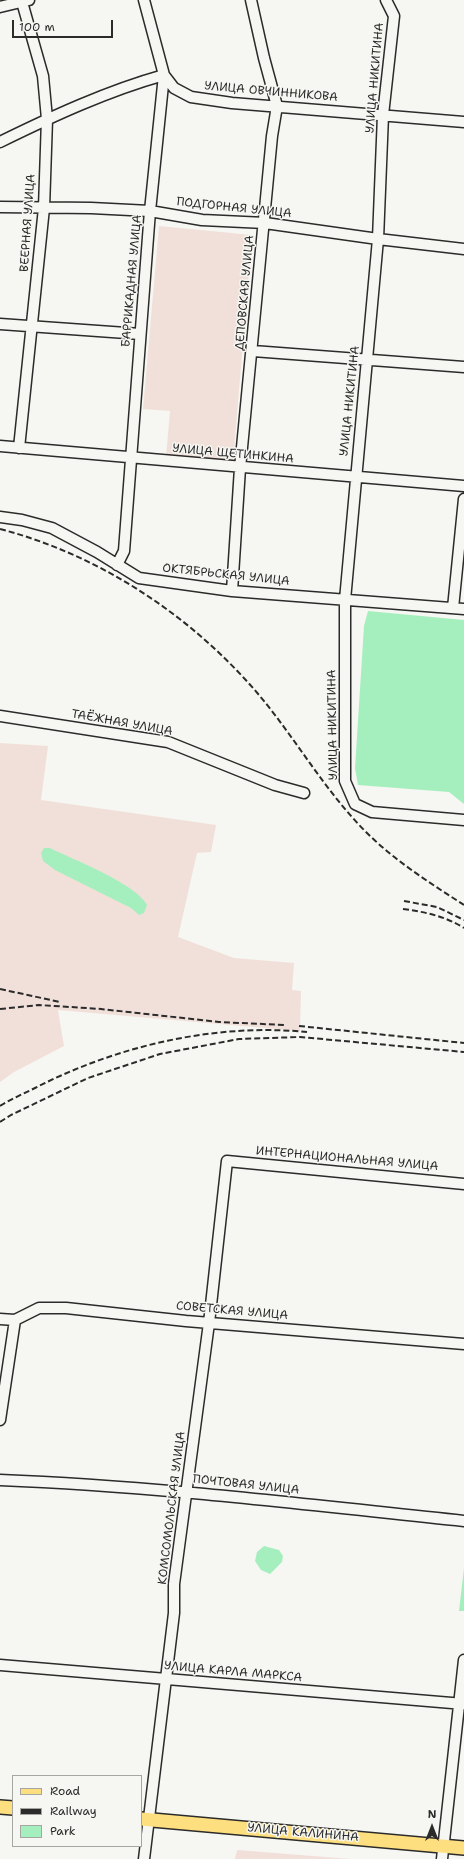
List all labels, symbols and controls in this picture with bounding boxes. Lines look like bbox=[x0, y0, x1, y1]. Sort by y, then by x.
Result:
scale bar bbox=[14, 12, 115, 38]
text: 100 m bbox=[19, 19, 55, 35]
street label: УЛИЦА НИКИТИНА bbox=[363, 22, 387, 134]
street label: УЛИЦА ОВЧИННИКОВА bbox=[204, 79, 338, 105]
street label: ВЕЕРНАЯ УЛИЦА bbox=[17, 174, 39, 272]
street label: ПОДГОРНАЯ УЛИЦА bbox=[176, 195, 292, 221]
street label: БАРРИКАДНАЯ УЛИЦА bbox=[119, 214, 145, 348]
street label: ДЕПОВСКАЯ УЛИЦА bbox=[233, 235, 257, 351]
street label: УЛИЦА НИКИТИНА bbox=[337, 345, 363, 457]
street label: УЛИЦА ЩЕТИНКИНА bbox=[172, 442, 294, 466]
street label: ОКТЯБРЬСКАЯ УЛИЦА bbox=[162, 561, 290, 589]
street label: УЛИЦА НИКИТИНА bbox=[325, 669, 341, 781]
street label: ТАЁЖНАЯ УЛИЦА bbox=[70, 707, 174, 739]
street label: ИНТЕРНАЦИОНАЛЬНАЯ УЛИЦА bbox=[255, 1144, 439, 1174]
street label: СОВЕТСКАЯ УЛИЦА bbox=[175, 1299, 289, 1323]
street label: КОМСОМОЛЬСКАЯ УЛИЦА bbox=[155, 1431, 189, 1585]
street label: ПОЧТОВАЯ УЛИЦА bbox=[192, 1472, 300, 1498]
street label: УЛИЦА КАРЛА МАРКСА bbox=[163, 1659, 303, 1685]
legend bbox=[12, 1775, 142, 1847]
text: Road bbox=[50, 1783, 80, 1799]
text: Railway bbox=[50, 1803, 97, 1819]
north arrow bbox=[412, 1807, 452, 1847]
text: N bbox=[428, 1807, 436, 1822]
street label: УЛИЦА КАЛИНИНА bbox=[247, 1821, 359, 1845]
text: Park bbox=[50, 1823, 76, 1839]

